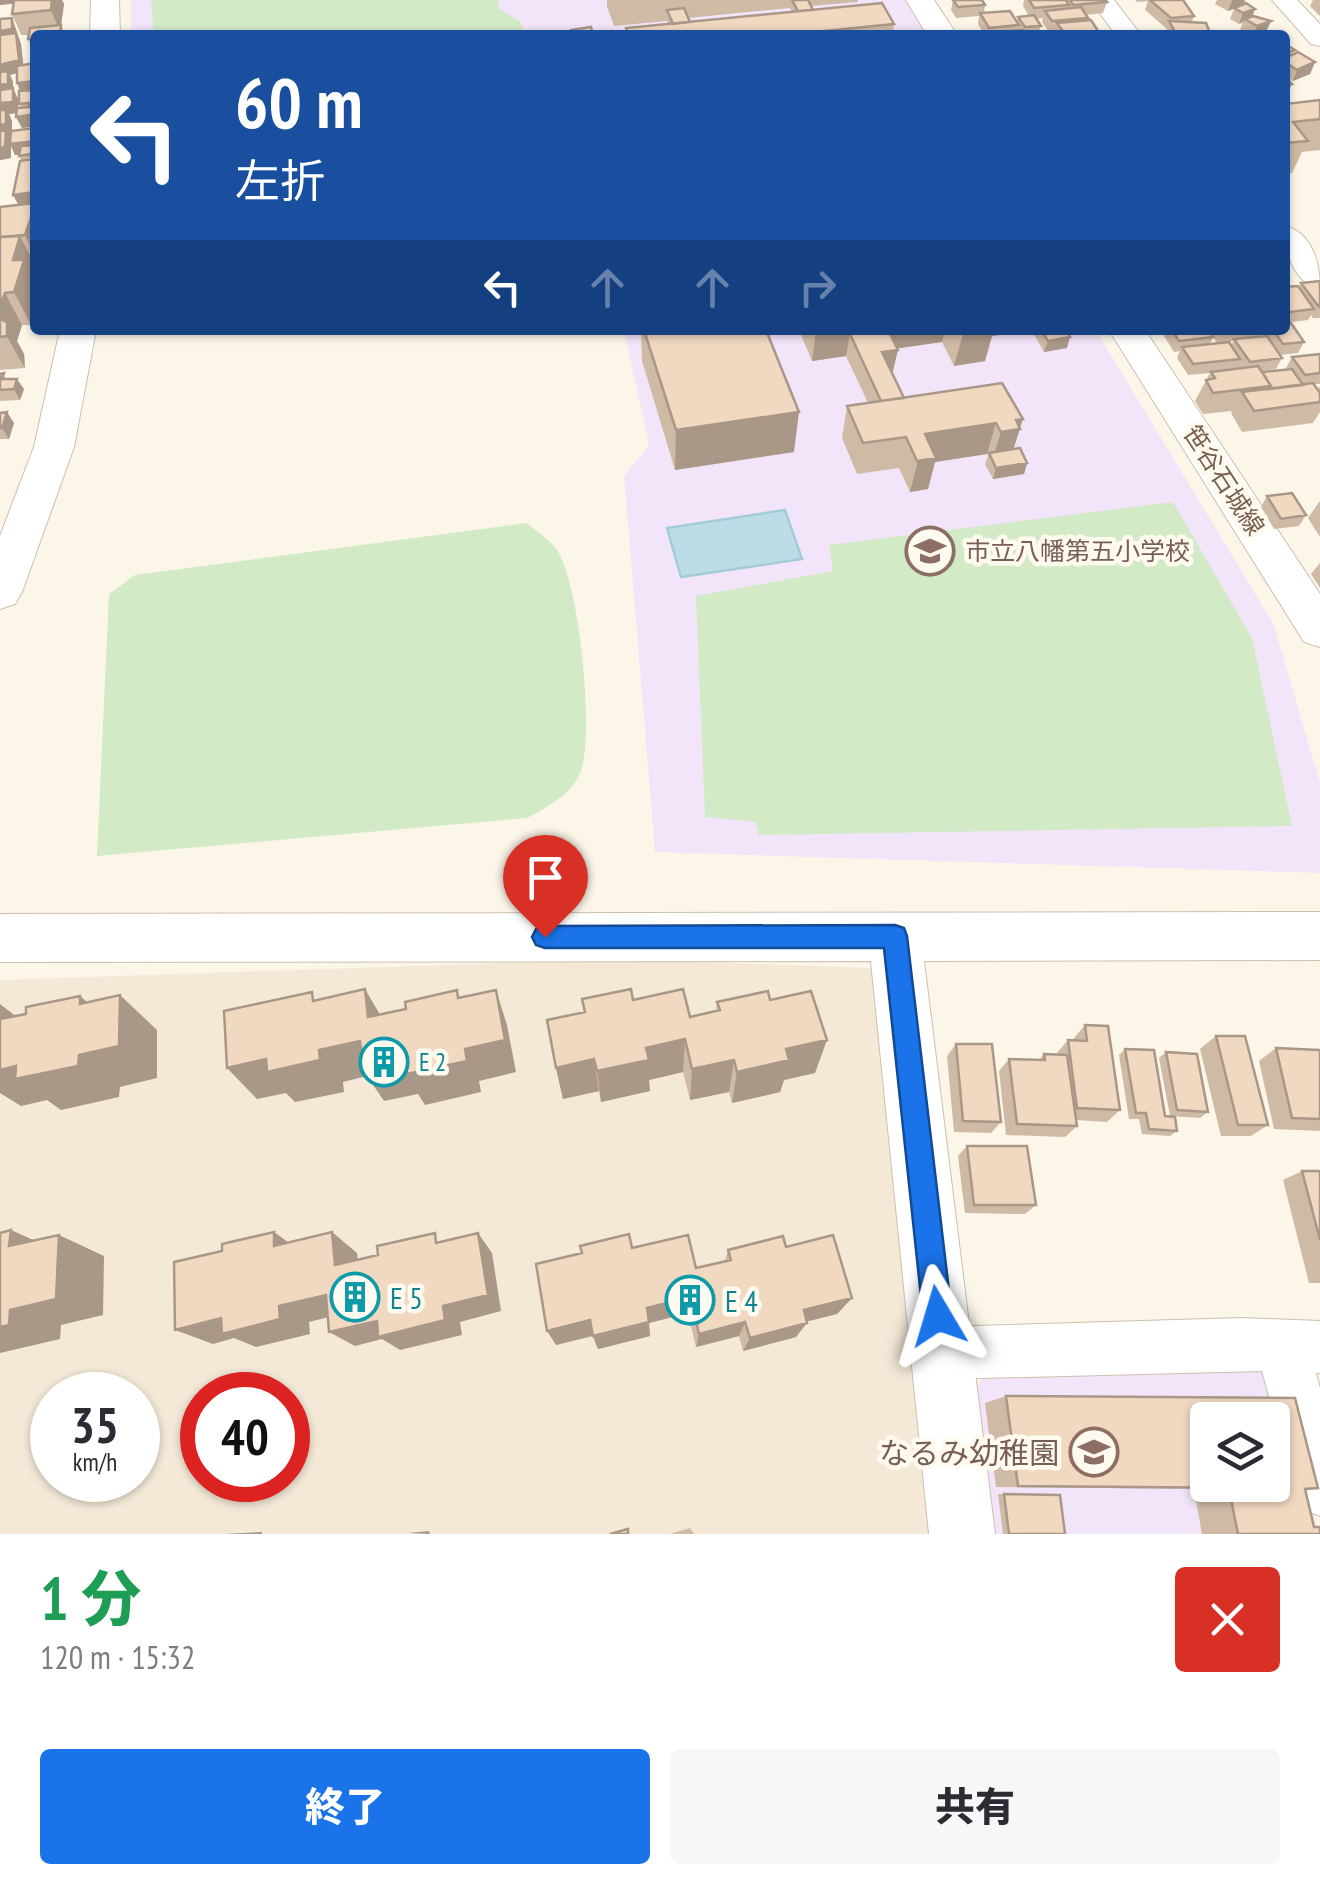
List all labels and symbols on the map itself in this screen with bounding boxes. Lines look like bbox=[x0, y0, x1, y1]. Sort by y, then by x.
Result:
street label: 笹谷石城線 bbox=[1177, 419, 1271, 541]
school or university icon: 市立八幡第五小学校 bbox=[904, 525, 956, 577]
place label: 市立八幡第五小学校 bbox=[965, 535, 1190, 567]
pin bbox=[503, 835, 588, 938]
building icon: E 2 bbox=[358, 1036, 410, 1088]
place label: E 2 bbox=[419, 1046, 446, 1078]
position arrow bbox=[886, 1264, 990, 1368]
building icon: E 5 bbox=[329, 1271, 381, 1323]
building icon: E 4 bbox=[664, 1274, 716, 1326]
place label: E 5 bbox=[390, 1278, 423, 1317]
place label: E 4 bbox=[725, 1281, 758, 1320]
speed limit sign: 40 bbox=[180, 1372, 310, 1502]
school or university icon: なるみ幼稚園 bbox=[1068, 1426, 1120, 1478]
place label: なるみ幼稚園 bbox=[879, 1433, 1059, 1472]

